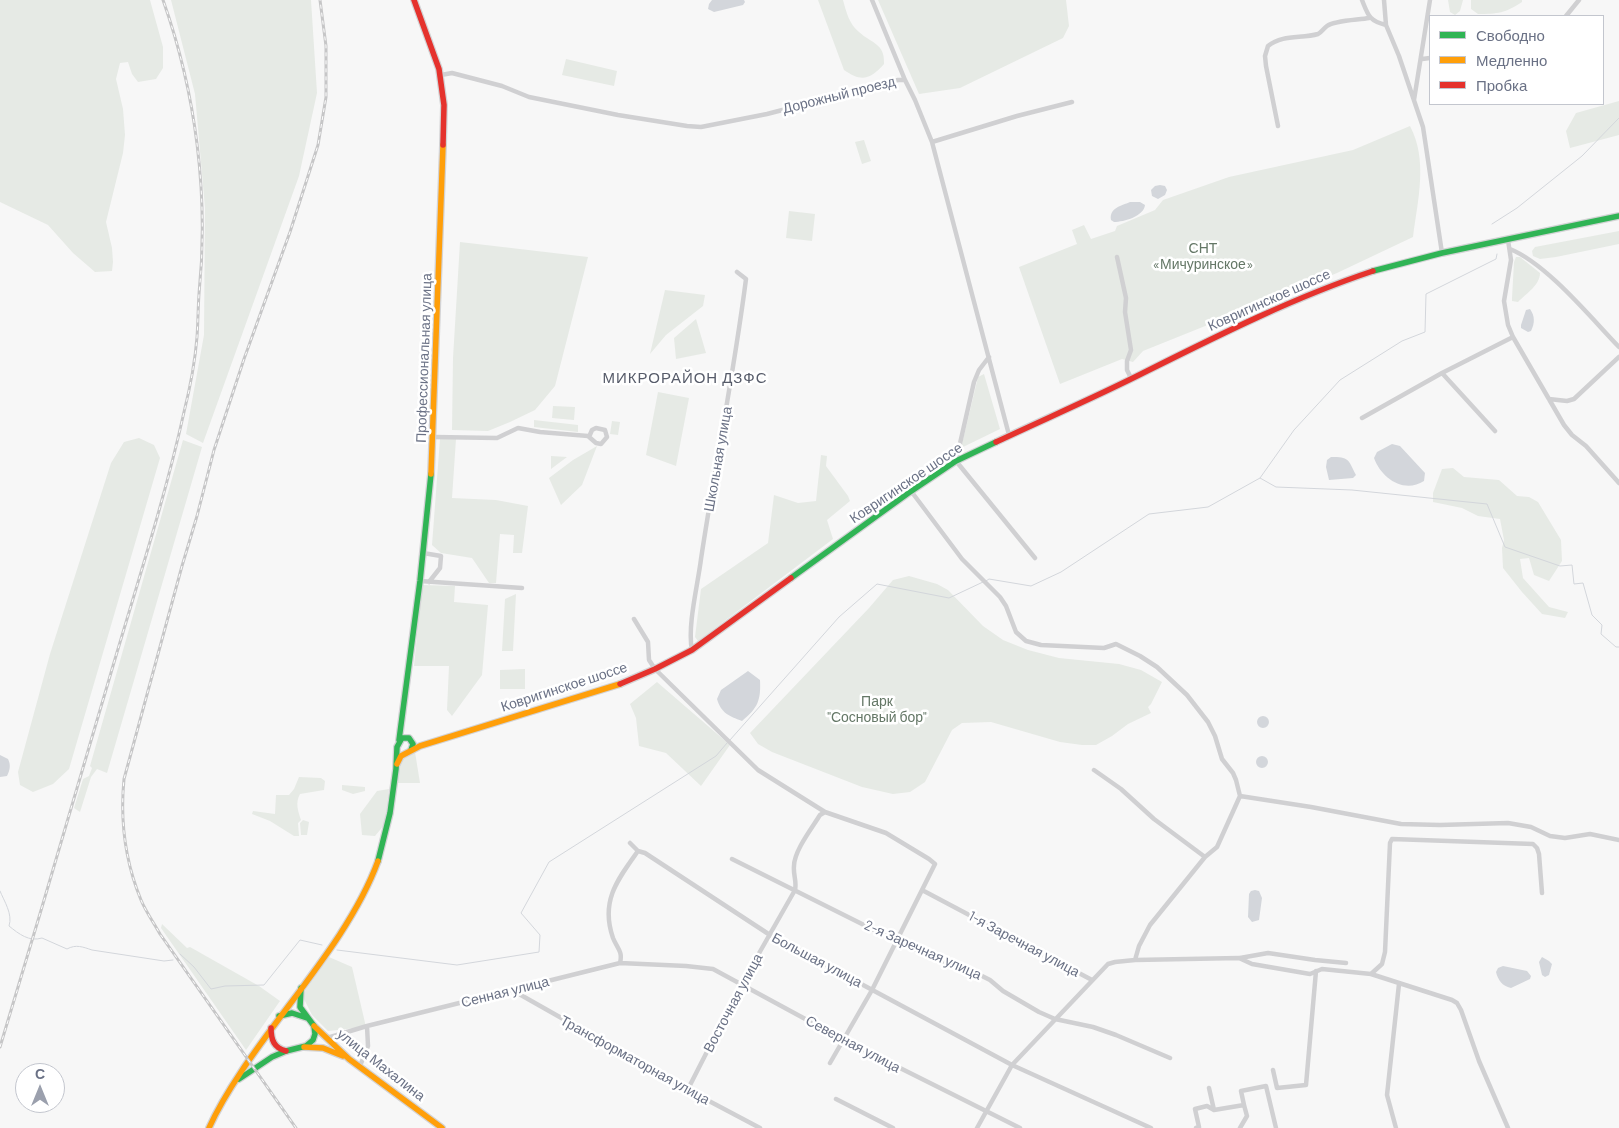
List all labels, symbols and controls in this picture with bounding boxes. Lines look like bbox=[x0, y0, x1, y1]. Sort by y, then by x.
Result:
legend bbox=[1429, 15, 1604, 105]
text: Свободно bbox=[1476, 26, 1545, 44]
text: Медленно bbox=[1476, 51, 1547, 69]
street label: Дорожный проезд bbox=[781, 73, 897, 117]
text: Пробка bbox=[1476, 76, 1527, 94]
park label: СНТ «Мичуринское» bbox=[1153, 240, 1253, 272]
street label: Ковригинское шоссе bbox=[1205, 265, 1333, 335]
street label: Профессиональная улица bbox=[413, 273, 435, 443]
district label: МИКРОРАЙОН ДЗФС bbox=[601, 369, 769, 387]
street label: Школьная улица bbox=[700, 405, 736, 513]
street label: Ковригинское шоссе bbox=[847, 439, 965, 527]
street label: Ковригинское шоссе bbox=[499, 659, 629, 715]
park label: Парк "Сосновый бор" bbox=[827, 693, 927, 726]
street label: 1-я Заречная улица bbox=[965, 908, 1083, 980]
street label: 2-я Заречная улица bbox=[862, 917, 984, 983]
street label: Большая улица bbox=[769, 929, 865, 991]
street label: Восточная улица bbox=[700, 951, 766, 1055]
street label: Сенная улица bbox=[459, 973, 551, 1011]
street label: Трансформаторная улица bbox=[557, 1012, 713, 1108]
street label: Северная улица bbox=[803, 1012, 903, 1076]
street label: улица Махалина bbox=[334, 1025, 428, 1105]
north arrow bbox=[15, 1063, 65, 1113]
text: С bbox=[35, 1065, 45, 1082]

